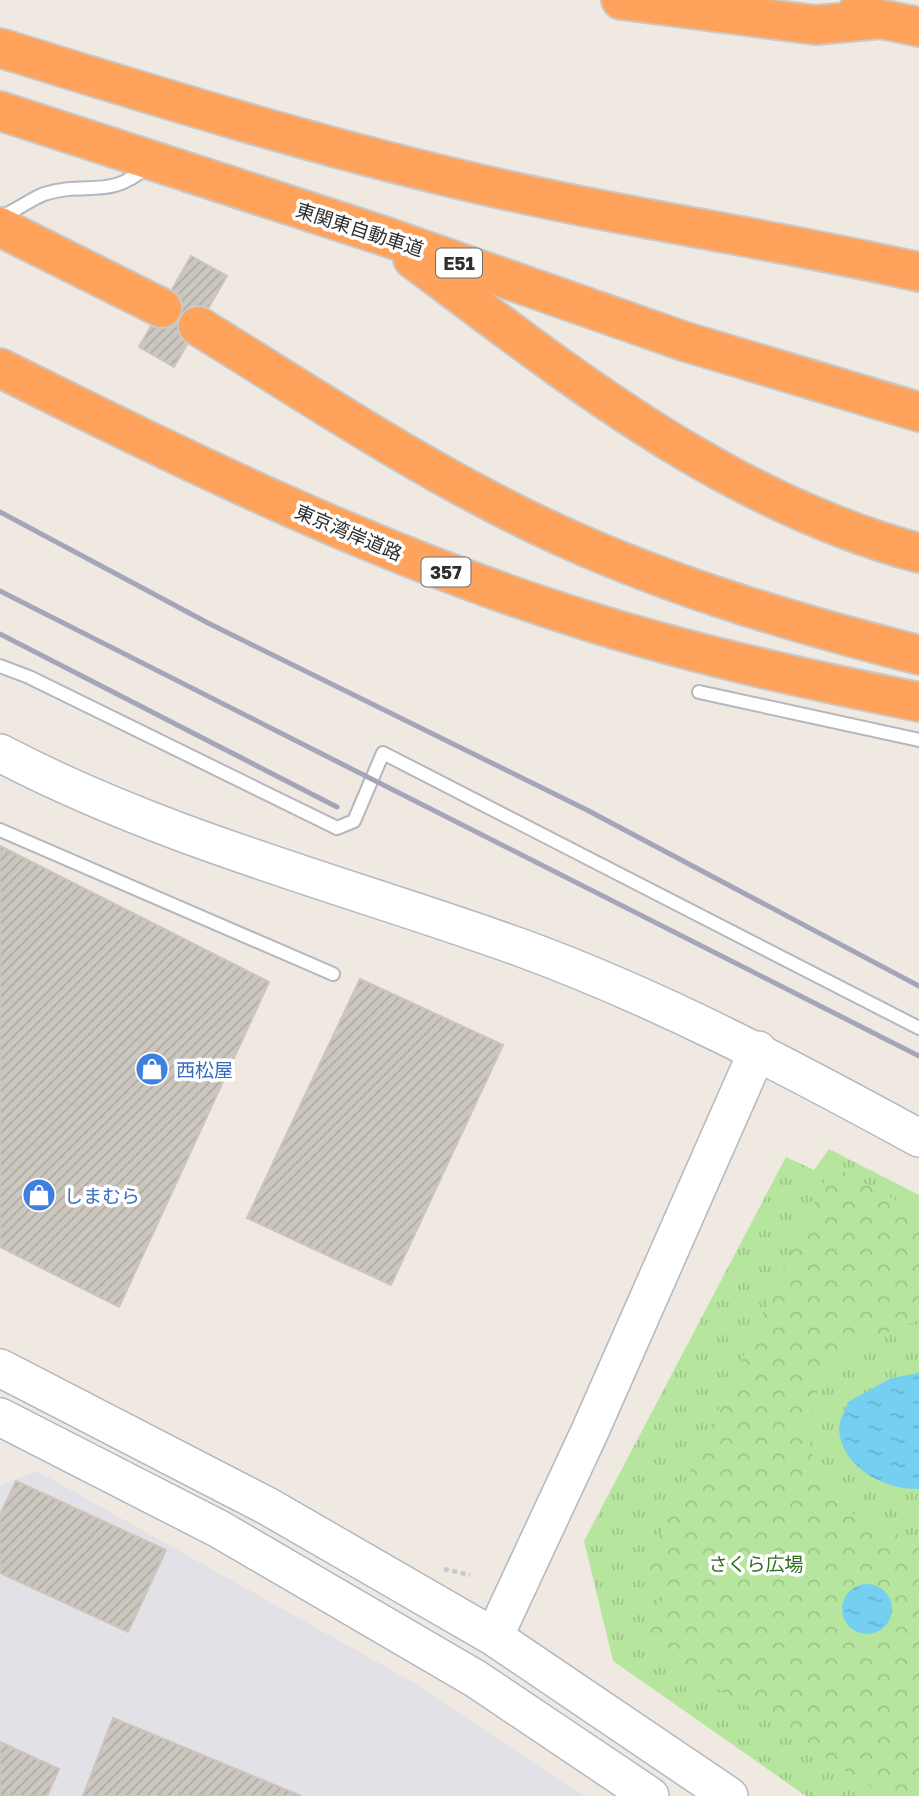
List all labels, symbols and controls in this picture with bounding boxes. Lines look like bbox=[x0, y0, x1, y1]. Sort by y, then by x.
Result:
street label: 東関東自動車道 bbox=[293, 198, 427, 260]
road number: E51 bbox=[436, 248, 482, 278]
street label: 東京湾岸道路 bbox=[292, 499, 406, 565]
road number: 357 bbox=[422, 558, 471, 586]
shop icon: 西松屋 bbox=[133, 1050, 171, 1088]
place label: 西松屋 bbox=[176, 1058, 233, 1081]
shop icon: しまむら bbox=[20, 1176, 58, 1214]
place label: しまむら bbox=[64, 1184, 140, 1207]
park label: さくら広場 bbox=[708, 1552, 804, 1575]

